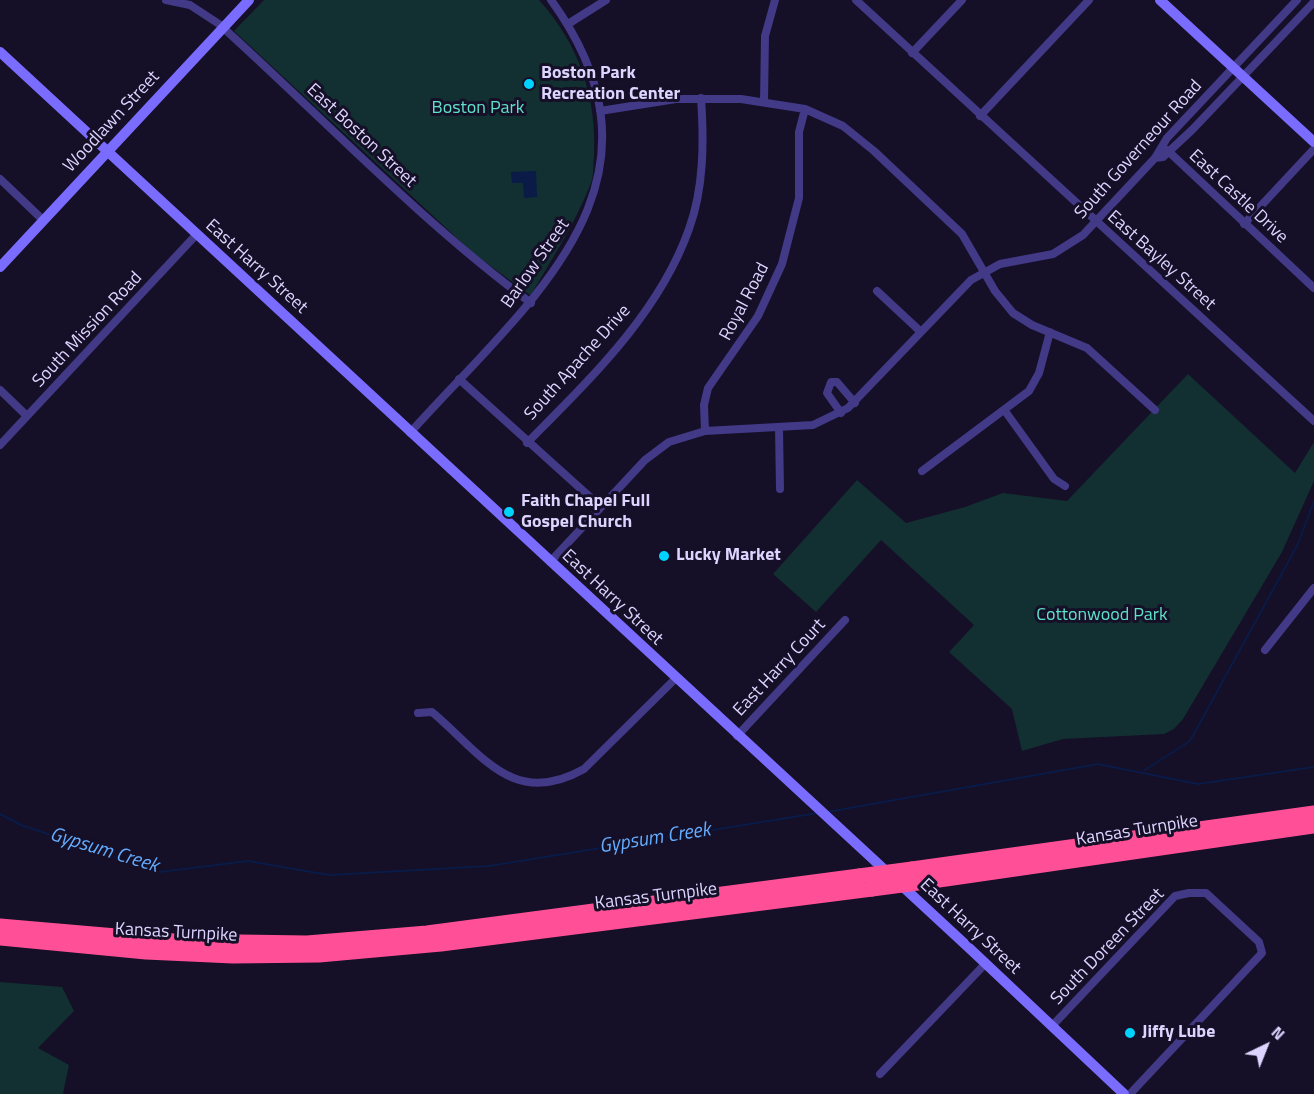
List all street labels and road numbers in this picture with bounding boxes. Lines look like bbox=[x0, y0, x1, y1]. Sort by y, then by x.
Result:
street label: Woodlawn Street bbox=[59, 67, 165, 177]
street label: South Governeour Road bbox=[1071, 76, 1207, 224]
street label: East Boston Street bbox=[302, 80, 420, 192]
street label: East Castle Drive bbox=[1184, 146, 1292, 248]
street label: East Bayley Street bbox=[1102, 207, 1220, 315]
street label: East Harry Street bbox=[200, 215, 312, 319]
street label: Barlow Street bbox=[497, 215, 575, 313]
street label: Royal Road bbox=[716, 259, 774, 345]
street label: South Mission Road bbox=[29, 268, 147, 392]
street label: South Apache Drive bbox=[520, 301, 636, 425]
street label: East Harry Street bbox=[557, 546, 667, 650]
street label: East Harry Court bbox=[729, 615, 831, 721]
street label: Kansas Turnpike bbox=[1075, 811, 1199, 851]
street label: East Harry Street bbox=[915, 875, 1025, 979]
street label: Kansas Turnpike bbox=[594, 879, 718, 915]
street label: South Doreen Street bbox=[1047, 884, 1169, 1010]
street label: Kansas Turnpike bbox=[114, 919, 238, 947]

